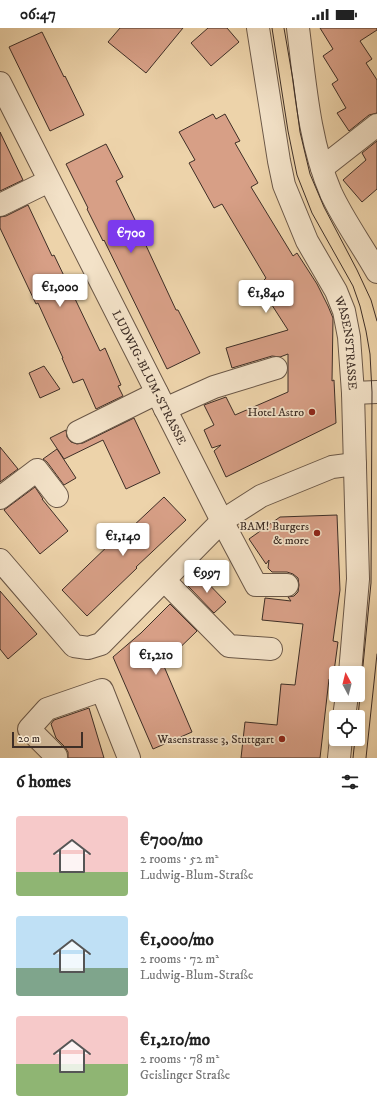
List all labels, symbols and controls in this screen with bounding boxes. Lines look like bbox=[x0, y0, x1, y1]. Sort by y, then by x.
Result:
text: 06:47 bbox=[20, 5, 56, 24]
pin: €700 bbox=[107, 220, 155, 254]
text: €700 bbox=[117, 225, 145, 241]
pin: €1,000 bbox=[27, 274, 93, 308]
text: €1,000 bbox=[42, 279, 78, 295]
pin: €1,840 bbox=[233, 280, 299, 314]
text: €1,840 bbox=[248, 285, 284, 301]
street label: WASENSTRASSE bbox=[331, 293, 360, 391]
street label: LUDWIG-BLUM-STRASSE bbox=[109, 308, 190, 448]
place label: Hotel Astro bbox=[247, 405, 304, 420]
marker: Hotel Astro bbox=[307, 407, 317, 417]
place label: BAM! Burgers & more bbox=[240, 519, 309, 548]
pin: €1,140 bbox=[90, 523, 156, 557]
text: €1,140 bbox=[105, 528, 141, 544]
marker: BAM! Burgers & more bbox=[312, 528, 322, 538]
pin: €997 bbox=[183, 560, 231, 594]
text: €997 bbox=[193, 565, 221, 581]
pin: €1,210 bbox=[123, 642, 189, 676]
text: €1,210 bbox=[139, 647, 173, 663]
north arrow bbox=[329, 666, 365, 702]
map controls bbox=[329, 666, 365, 746]
button: locate bbox=[329, 710, 365, 746]
scale bar bbox=[12, 730, 83, 749]
text: 20 m bbox=[18, 732, 40, 746]
place label: Wasenstrasse 3, Stuttgart bbox=[156, 732, 274, 747]
marker: Wasenstrasse 3, Stuttgart bbox=[277, 734, 287, 744]
text: 6 homes bbox=[16, 771, 71, 793]
icon: filters bbox=[339, 771, 361, 793]
text: €700/mo bbox=[140, 829, 203, 851]
icon: home bbox=[48, 832, 96, 880]
text: 2 rooms · 52 m² bbox=[140, 851, 219, 867]
text: Ludwig-Blum-Straße bbox=[140, 867, 253, 883]
text: €1,000/mo bbox=[140, 929, 214, 951]
icon: home bbox=[48, 932, 96, 980]
text: 2 rooms · 72 m² bbox=[140, 951, 219, 967]
text: Ludwig-Blum-Straße bbox=[140, 967, 253, 983]
text: €1,210/mo bbox=[140, 1029, 210, 1051]
icon: home bbox=[48, 1032, 96, 1080]
text: 2 rooms · 78 m² bbox=[140, 1051, 219, 1067]
text: Geislinger Straße bbox=[140, 1067, 230, 1083]

